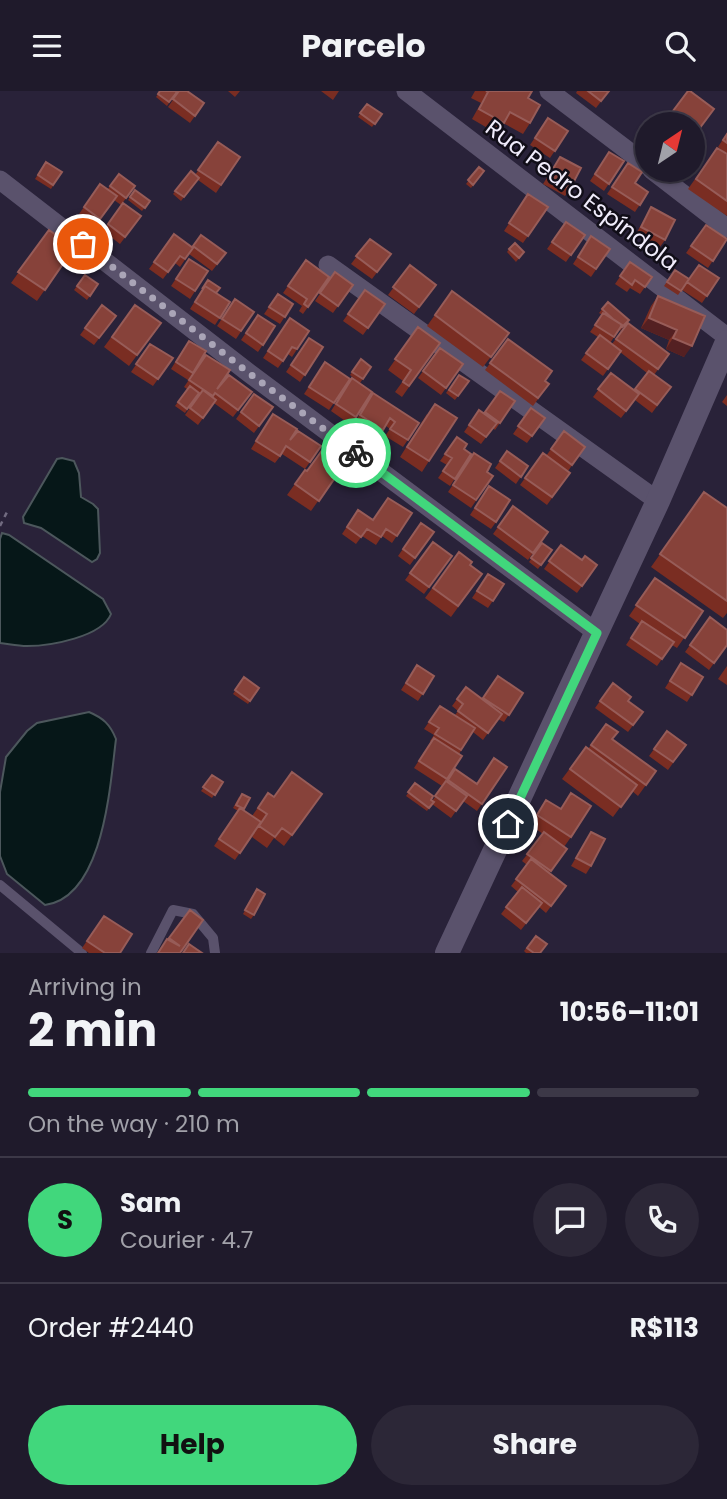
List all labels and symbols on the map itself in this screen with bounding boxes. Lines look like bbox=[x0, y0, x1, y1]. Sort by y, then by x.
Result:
street label: Rua Pedro Espíndola bbox=[479, 112, 685, 278]
north arrow bbox=[635, 112, 705, 182]
pin bbox=[53, 214, 113, 274]
courier bbox=[321, 418, 391, 488]
pin bbox=[478, 794, 538, 854]

